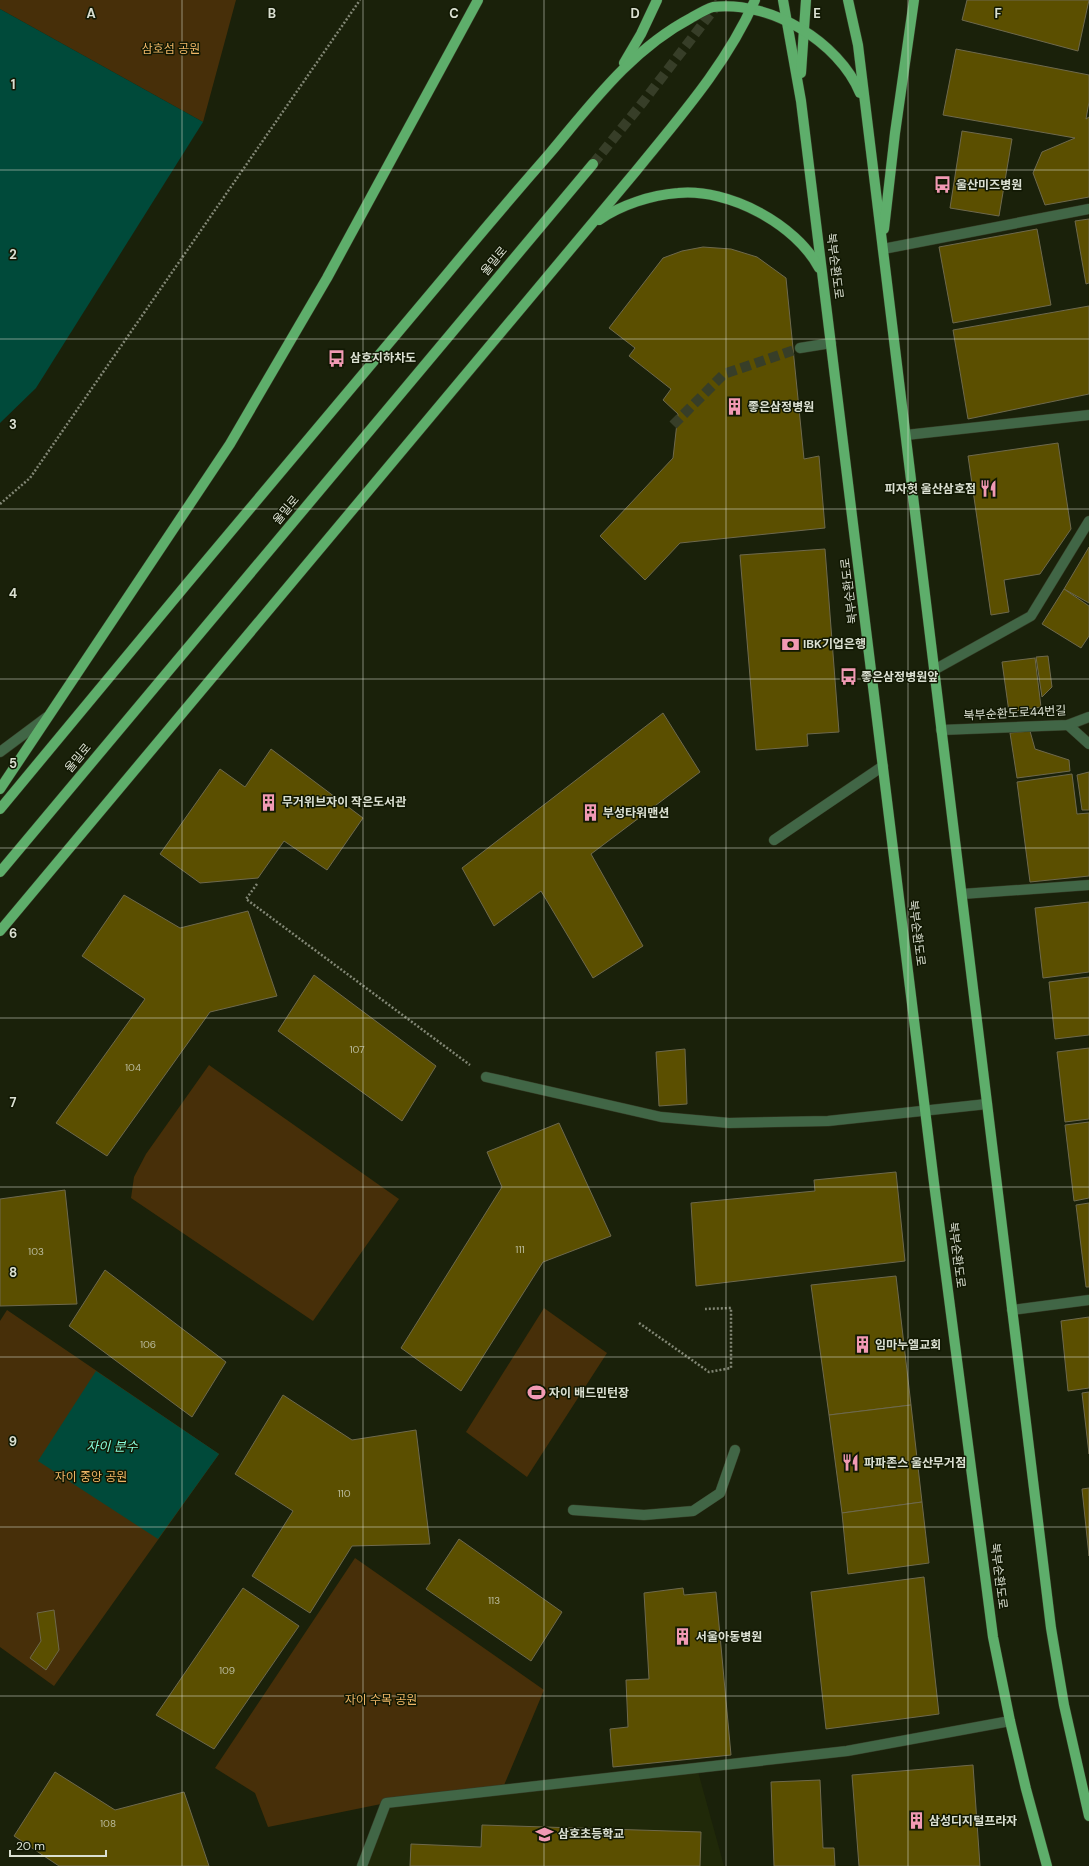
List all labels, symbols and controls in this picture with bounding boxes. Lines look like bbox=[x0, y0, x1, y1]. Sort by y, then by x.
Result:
text: A bbox=[86, 5, 96, 22]
text: B bbox=[268, 5, 276, 22]
text: C bbox=[449, 5, 459, 22]
text: D bbox=[630, 5, 640, 22]
text: E bbox=[813, 5, 821, 22]
text: F bbox=[994, 5, 1002, 22]
park label: 삼호섬 공원 bbox=[142, 41, 200, 57]
text: 1 bbox=[11, 76, 15, 93]
bus stop icon: 울산미즈병원 bbox=[933, 175, 953, 195]
place label: 울산미즈병원 bbox=[956, 177, 1022, 193]
street label: 북부순환도로 bbox=[823, 232, 847, 300]
street label: 울밀로 bbox=[477, 243, 511, 279]
text: 2 bbox=[9, 246, 17, 263]
bus stop icon: 삼호지하차도 bbox=[327, 348, 347, 368]
place label: 삼호지하차도 bbox=[350, 350, 416, 366]
building icon: 좋은삼정병원 bbox=[725, 397, 745, 417]
place label: 좋은삼정병원 bbox=[748, 399, 814, 415]
text: 3 bbox=[9, 416, 17, 433]
restaurant icon: 피자헛 울산삼호점 bbox=[979, 479, 999, 499]
place label: 피자헛 울산삼호점 bbox=[885, 481, 976, 497]
street label: 울밀로 bbox=[269, 492, 303, 528]
street label: 북부순환도로 bbox=[837, 557, 861, 625]
text: 4 bbox=[9, 585, 17, 602]
bank icon: IBK기업은행 bbox=[780, 634, 800, 654]
place label: IBK기업은행 bbox=[803, 636, 866, 652]
bus stop icon: 좋은삼정병원앞 bbox=[838, 667, 858, 687]
place label: 좋은삼정병원앞 bbox=[861, 669, 938, 685]
street label: 북부순환도로44번길 bbox=[963, 702, 1067, 724]
street label: 울밀로 bbox=[61, 740, 95, 776]
text: 5 bbox=[9, 755, 17, 772]
building icon: 무거위브자이 작은도서관 bbox=[259, 792, 279, 812]
place label: 무거위브자이 작은도서관 bbox=[282, 794, 406, 810]
building icon: 부성타워맨션 bbox=[580, 803, 600, 823]
place label: 부성타워맨션 bbox=[603, 805, 669, 821]
street label: 북부순환도로 bbox=[905, 899, 929, 967]
text: 6 bbox=[9, 925, 17, 942]
house number: 107 bbox=[349, 1043, 365, 1056]
house number: 104 bbox=[125, 1061, 141, 1074]
text: 7 bbox=[10, 1094, 17, 1111]
street label: 북부순환도로 bbox=[945, 1221, 969, 1289]
house number: 111 bbox=[515, 1243, 525, 1256]
house number: 103 bbox=[28, 1245, 44, 1258]
text: 8 bbox=[9, 1264, 17, 1281]
building icon: 임마누엘교회 bbox=[852, 1335, 872, 1355]
place label: 임마누엘교회 bbox=[875, 1337, 941, 1353]
house number: 106 bbox=[140, 1338, 156, 1351]
sports icon: 자이 배드민턴장 bbox=[526, 1383, 546, 1403]
place label: 자이 배드민턴장 bbox=[549, 1385, 629, 1401]
text: 9 bbox=[9, 1433, 17, 1450]
water label: 자이 분수 bbox=[86, 1438, 139, 1455]
restaurant icon: 파파존스 울산무거점 bbox=[841, 1453, 861, 1473]
place label: 파파존스 울산무거점 bbox=[864, 1455, 966, 1471]
park label: 자이 중앙 공원 bbox=[55, 1469, 127, 1485]
house number: 110 bbox=[337, 1487, 351, 1500]
street label: 북부순환도로 bbox=[987, 1542, 1011, 1610]
house number: 113 bbox=[488, 1594, 500, 1607]
building icon: 서울아동병원 bbox=[673, 1627, 693, 1647]
place label: 서울아동병원 bbox=[696, 1629, 762, 1645]
house number: 109 bbox=[219, 1664, 235, 1677]
park label: 자이 수목 공원 bbox=[345, 1692, 417, 1708]
building icon: 삼성디지털프라자 bbox=[906, 1811, 926, 1831]
place label: 삼성디지털프라자 bbox=[929, 1813, 1017, 1829]
house number: 108 bbox=[100, 1817, 116, 1830]
school or university icon: 삼호초등학교 bbox=[535, 1824, 555, 1844]
place label: 삼호초등학교 bbox=[558, 1826, 624, 1842]
scale bar bbox=[10, 1832, 106, 1858]
text: 20 m bbox=[16, 1838, 45, 1854]

